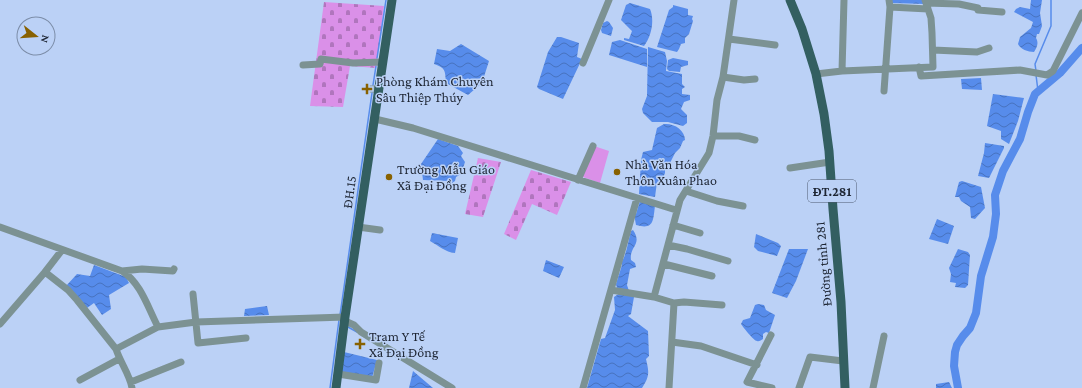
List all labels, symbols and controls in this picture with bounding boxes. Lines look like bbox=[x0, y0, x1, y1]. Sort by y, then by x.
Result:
north arrow bbox=[16, 16, 56, 56]
text: N bbox=[39, 34, 52, 45]
place label: Phòng Khám Chuyên Sâu Thiệp Thúy bbox=[376, 73, 494, 105]
marker: Phòng Khám Chuyên Sâu Thiệp Thúy bbox=[361, 83, 373, 95]
place label: Nhà Văn Hóa Thôn Xuân Phao bbox=[625, 156, 717, 188]
place label: Trường Mẫu Giáo Xã Đại Đồng bbox=[397, 161, 495, 193]
marker: Nhà Văn Hóa Thôn Xuân Phao bbox=[612, 167, 622, 177]
marker: Trường Mẫu Giáo Xã Đại Đồng bbox=[384, 172, 394, 182]
street label: ĐH.15 bbox=[339, 175, 359, 209]
road number: ĐT.281 bbox=[808, 180, 856, 202]
street label: Đường tỉnh 281 bbox=[811, 220, 835, 307]
place label: Trạm Y Tế Xã Đại Đồng bbox=[369, 328, 439, 360]
marker: Trạm Y Tế Xã Đại Đồng bbox=[354, 338, 366, 350]

